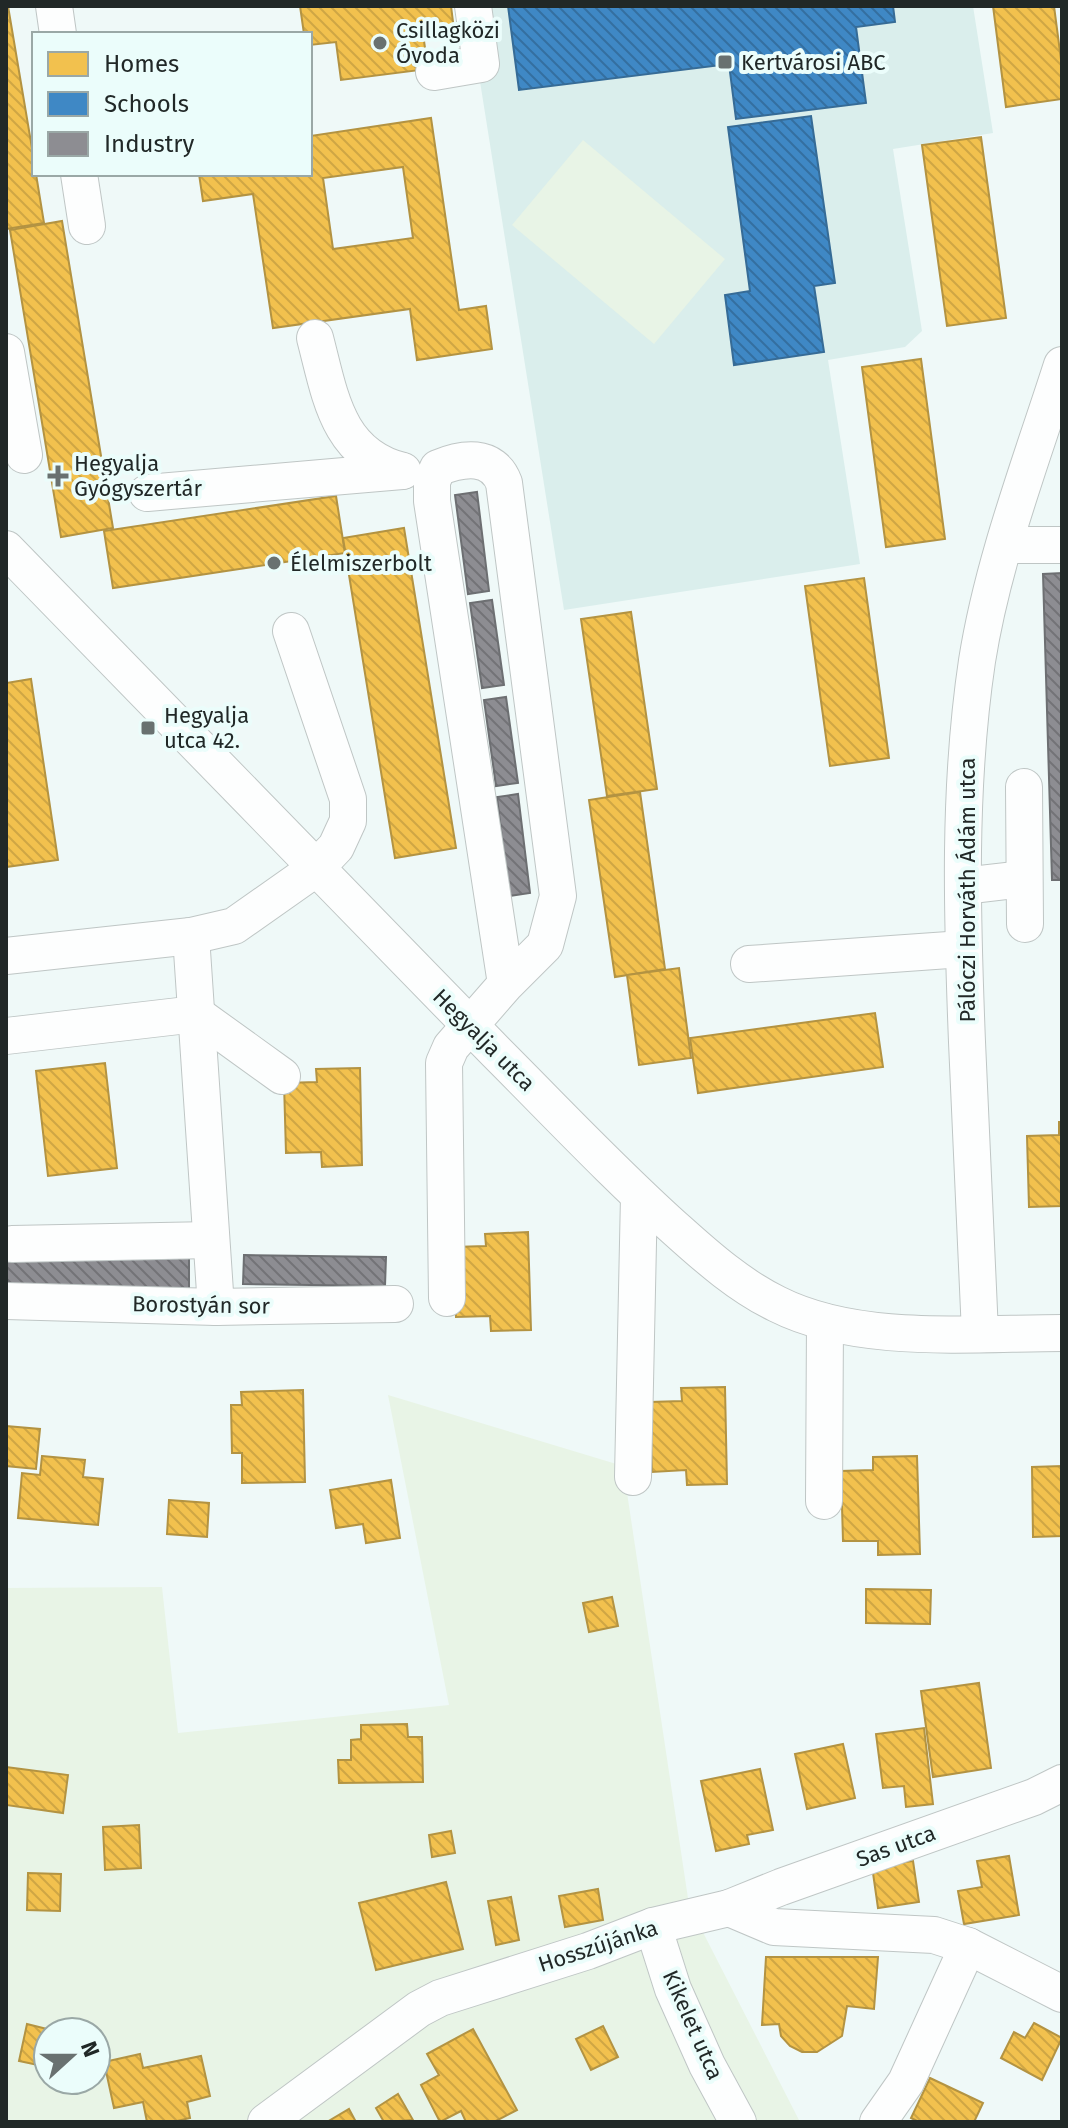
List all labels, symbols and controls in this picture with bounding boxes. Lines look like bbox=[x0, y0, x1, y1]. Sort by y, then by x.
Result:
place label: Csillagközi Óvoda bbox=[396, 17, 500, 69]
legend bbox=[32, 32, 312, 176]
marker: Csillagközi Óvoda bbox=[371, 34, 389, 52]
place label: Kertvárosi ABC bbox=[741, 49, 886, 76]
text: Homes bbox=[104, 50, 179, 78]
marker: Kertvárosi ABC bbox=[716, 53, 734, 71]
text: Schools bbox=[104, 90, 189, 118]
text: Industry bbox=[104, 130, 195, 158]
place label: Hegyalja Gyógyszertár bbox=[74, 450, 203, 502]
marker: Hegyalja Gyógyszertár bbox=[49, 467, 67, 485]
place label: Élelmiszerbolt bbox=[290, 550, 432, 577]
marker: Élelmiszerbolt bbox=[265, 554, 283, 572]
place label: Hegyalja utca 42. bbox=[164, 702, 249, 754]
marker: Hegyalja utca 42. bbox=[139, 719, 157, 737]
street label: Pálóczi Horváth Ádám utca bbox=[954, 757, 981, 1023]
street label: Hegyalja utca bbox=[427, 983, 541, 1097]
street label: Borostyán sor bbox=[132, 1290, 271, 1320]
street label: Sas utca bbox=[853, 1819, 939, 1873]
street label: Hosszújánka bbox=[535, 1914, 661, 1978]
street label: Kikelet utca bbox=[657, 1966, 729, 2084]
north arrow bbox=[32, 2016, 112, 2096]
text: N bbox=[75, 2037, 105, 2061]

